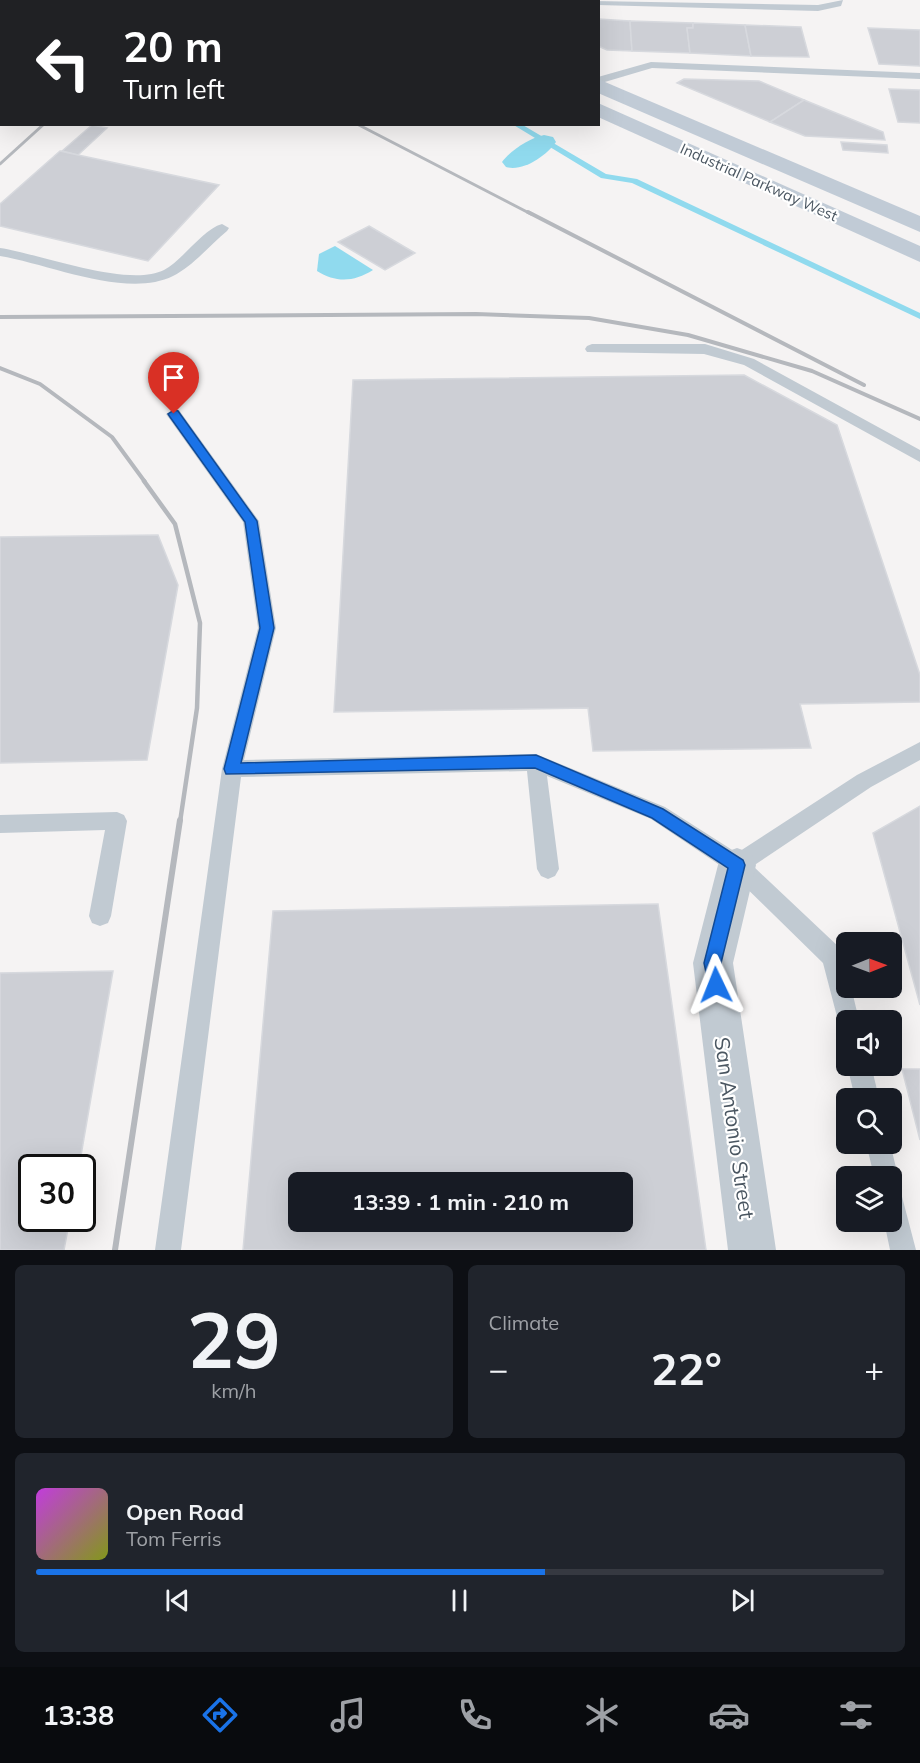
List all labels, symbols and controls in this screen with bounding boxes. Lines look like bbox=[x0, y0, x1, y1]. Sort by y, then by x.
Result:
text: 20 m bbox=[123, 20, 223, 73]
icon: left bbox=[24, 24, 102, 102]
text: Turn left bbox=[123, 72, 225, 106]
street label: Industrial Parkway West bbox=[677, 139, 841, 225]
pin bbox=[148, 352, 199, 414]
icon: arrive bbox=[157, 361, 190, 394]
north arrow bbox=[836, 932, 902, 998]
map controls bbox=[836, 932, 902, 1232]
position arrow bbox=[684, 953, 748, 1017]
button: sound bbox=[836, 1010, 902, 1076]
street label: San Antonio Street bbox=[709, 1035, 761, 1221]
button: search bbox=[836, 1088, 902, 1154]
speed limit sign: 30 bbox=[18, 1154, 96, 1232]
button: layers bbox=[836, 1166, 902, 1232]
text: 13:39 · 1 min · 210 m bbox=[352, 1188, 569, 1216]
text: 29 bbox=[187, 1290, 281, 1388]
text: Climate bbox=[489, 1310, 559, 1335]
text: 22° bbox=[651, 1340, 722, 1396]
text: − bbox=[489, 1348, 508, 1389]
text: + bbox=[864, 1348, 884, 1389]
text: km/h bbox=[211, 1378, 256, 1403]
text: Open Road bbox=[126, 1498, 244, 1526]
text: Tom Ferris bbox=[126, 1526, 222, 1551]
icon: previous bbox=[161, 1584, 194, 1617]
icon: pause bbox=[443, 1584, 476, 1617]
icon: next bbox=[726, 1584, 759, 1617]
icon: directions bbox=[199, 1694, 241, 1736]
icon: music bbox=[327, 1694, 369, 1736]
icon: phone bbox=[454, 1694, 496, 1736]
icon: climate bbox=[581, 1694, 623, 1736]
icon: car bbox=[708, 1694, 750, 1736]
icon: filters bbox=[835, 1694, 877, 1736]
text: 13:38 bbox=[43, 1698, 114, 1732]

